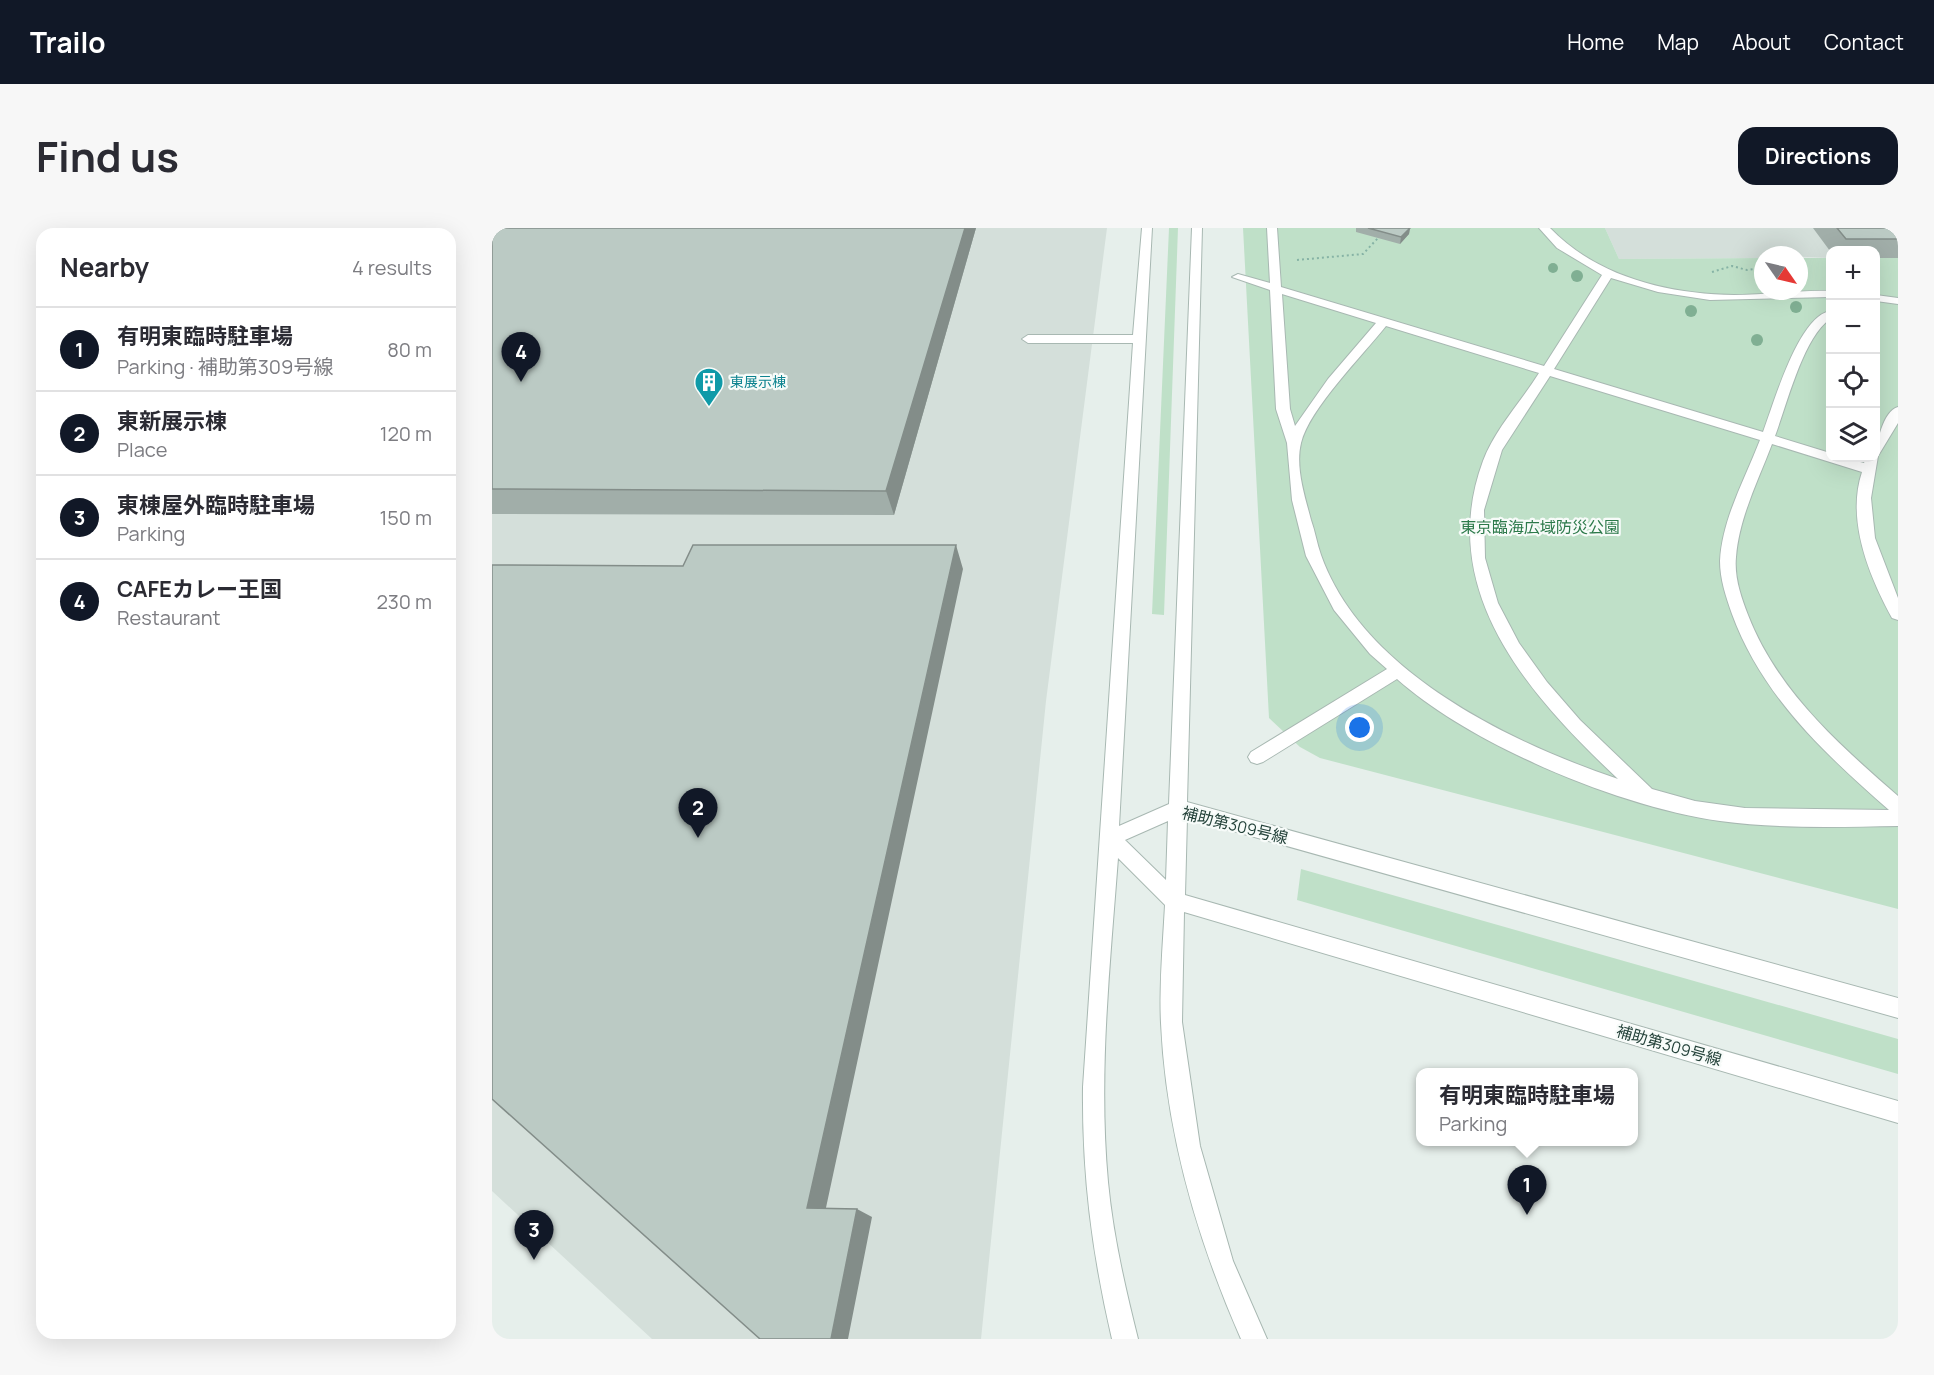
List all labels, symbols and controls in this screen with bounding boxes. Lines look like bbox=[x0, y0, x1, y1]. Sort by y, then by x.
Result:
text: Trailo bbox=[30, 23, 106, 61]
text: Home bbox=[1567, 28, 1624, 56]
text: Map bbox=[1657, 28, 1699, 56]
text: About bbox=[1732, 28, 1791, 56]
text: Contact bbox=[1824, 28, 1904, 56]
text: Find us bbox=[36, 127, 179, 185]
button: Directions bbox=[1738, 127, 1898, 185]
north arrow bbox=[1754, 246, 1808, 300]
map controls bbox=[1826, 246, 1880, 462]
button: + bbox=[1826, 246, 1880, 300]
text: Nearby bbox=[60, 249, 149, 285]
text: 4 results bbox=[352, 254, 432, 281]
button: − bbox=[1826, 300, 1880, 354]
text: 有明東臨時駐車場 bbox=[117, 321, 293, 351]
pin: 4 bbox=[501, 332, 540, 382]
text: 1 bbox=[75, 336, 84, 363]
text: 80 m bbox=[387, 336, 432, 363]
text: Parking · 補助第309号線 bbox=[117, 353, 333, 380]
button: locate bbox=[1826, 354, 1880, 408]
building icon: 東展示棟 bbox=[693, 366, 725, 408]
place label: 東展示棟 bbox=[730, 372, 786, 391]
text: 東新展示棟 bbox=[117, 406, 227, 436]
button: layers bbox=[1826, 408, 1880, 462]
text: 2 bbox=[74, 420, 85, 447]
text: 120 m bbox=[380, 420, 432, 447]
text: Place bbox=[117, 436, 167, 463]
text: 東棟屋外臨時駐車場 bbox=[117, 490, 315, 520]
text: 3 bbox=[74, 504, 85, 531]
text: 150 m bbox=[379, 504, 432, 531]
park label: 東京臨海広域防災公園 bbox=[1460, 516, 1620, 538]
text: Parking bbox=[117, 520, 185, 547]
text: CAFEカレー王国 bbox=[117, 574, 282, 604]
text: 4 bbox=[73, 588, 86, 615]
text: 230 m bbox=[376, 588, 432, 615]
text: Restaurant bbox=[117, 604, 221, 631]
your location bbox=[1345, 713, 1374, 742]
pin: 2 bbox=[678, 788, 718, 838]
street label: 補助第309号線 bbox=[1180, 801, 1290, 849]
street label: 補助第309号線 bbox=[1614, 1019, 1724, 1071]
popup bbox=[1416, 1068, 1638, 1146]
text: 有明東臨時駐車場 bbox=[1439, 1080, 1615, 1110]
text: Parking bbox=[1439, 1110, 1507, 1137]
pin: 1 bbox=[1508, 1166, 1546, 1215]
pin: 3 bbox=[514, 1210, 554, 1260]

